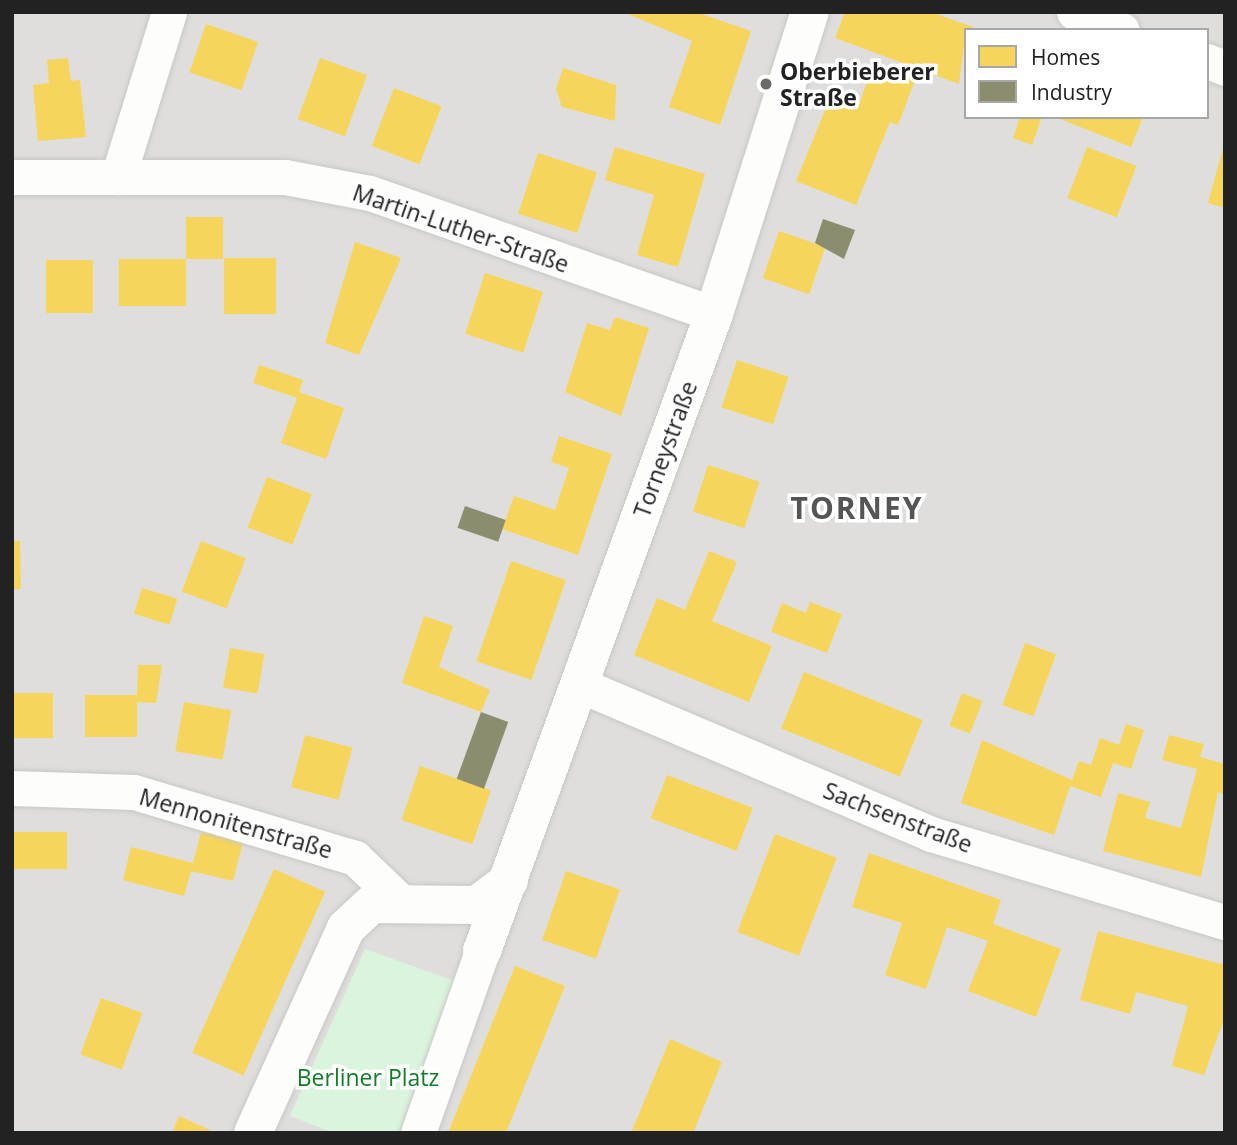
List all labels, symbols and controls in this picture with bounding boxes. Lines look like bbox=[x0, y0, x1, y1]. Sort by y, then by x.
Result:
legend bbox=[964, 28, 1209, 119]
text: Homes bbox=[1031, 43, 1100, 71]
place label: Oberbieberer Straße bbox=[780, 57, 935, 111]
marker: Oberbieberer Straße bbox=[758, 76, 774, 92]
text: Industry bbox=[1031, 78, 1112, 106]
street label: Martin-Luther-Straße bbox=[349, 178, 573, 278]
street label: Torneystraße bbox=[628, 377, 702, 521]
district label: TORNEY bbox=[791, 490, 923, 526]
street label: Sachsenstraße bbox=[820, 776, 976, 858]
street label: Mennonitenstraße bbox=[136, 782, 336, 864]
park label: Berliner Platz bbox=[297, 1063, 439, 1091]

